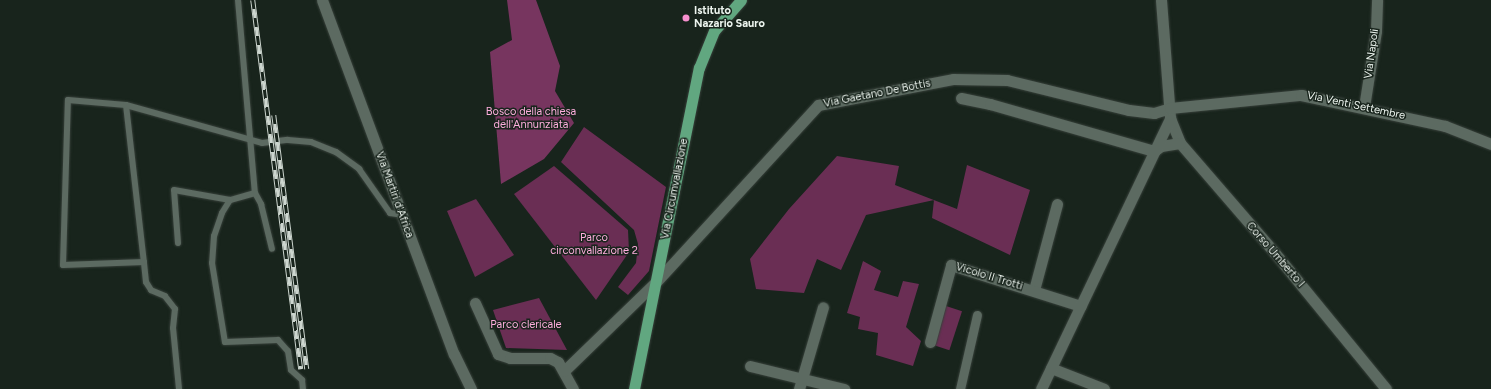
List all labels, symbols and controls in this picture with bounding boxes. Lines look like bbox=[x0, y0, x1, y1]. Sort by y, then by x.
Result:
place label: Istituto Nazario Sauro bbox=[694, 5, 765, 31]
marker: Istituto Nazario Sauro bbox=[681, 13, 691, 23]
street label: Via Napoli bbox=[1362, 28, 1382, 80]
street label: Via Gaetano De Bottis bbox=[822, 77, 932, 111]
street label: Via Venti Settembre bbox=[1306, 89, 1406, 123]
park label: Bosco della chiesa dell'Annunziata bbox=[486, 106, 576, 132]
street label: Via Circumvallazione bbox=[659, 138, 691, 240]
street label: Via Martiri d'Africa bbox=[372, 150, 416, 240]
street label: Corso Umberto I bbox=[1243, 220, 1307, 290]
park label: Parco circonvallazione 2 bbox=[550, 232, 638, 258]
street label: Vicolo II Trotti bbox=[954, 261, 1024, 293]
park label: Parco clericale bbox=[490, 318, 562, 332]

